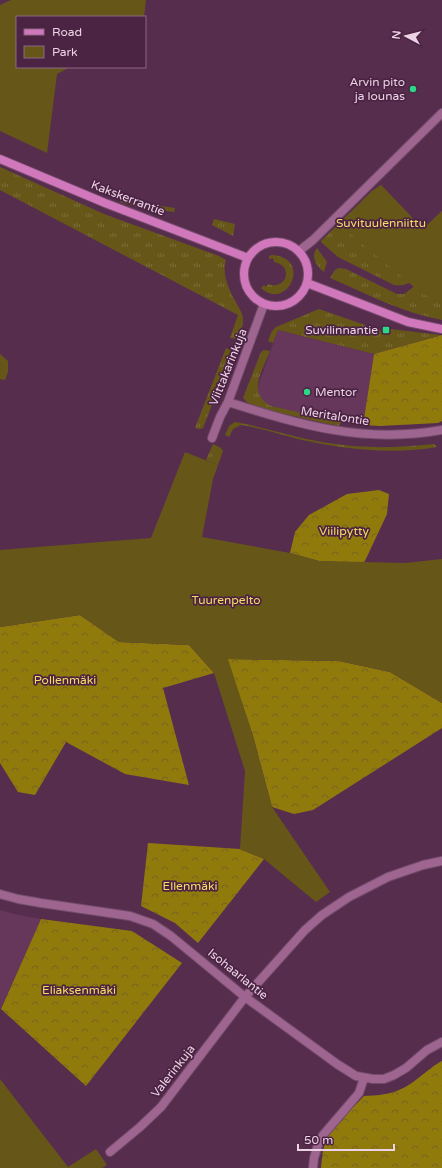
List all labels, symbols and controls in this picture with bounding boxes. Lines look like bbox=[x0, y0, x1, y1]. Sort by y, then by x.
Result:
legend bbox=[16, 16, 146, 68]
north arrow bbox=[386, 16, 426, 56]
text: Road bbox=[52, 25, 82, 39]
text: N bbox=[390, 30, 404, 40]
text: Park bbox=[52, 45, 78, 59]
place label: Arvin pito ja lounas bbox=[349, 75, 405, 103]
marker: Arvin pito ja lounas bbox=[408, 84, 418, 94]
street label: Kakskerrantie bbox=[89, 178, 167, 219]
park label: Suvituulenniittu bbox=[336, 216, 426, 230]
place label: Suvilinnantie bbox=[305, 323, 378, 337]
marker: Suvilinnantie bbox=[381, 325, 391, 335]
street label: Viittakarinkuja bbox=[206, 326, 250, 408]
place label: Mentor bbox=[315, 385, 357, 399]
marker: Mentor bbox=[302, 387, 312, 397]
street label: Meritalontie bbox=[300, 404, 370, 428]
park label: Viilipytty bbox=[319, 524, 369, 538]
park label: Tuurenpelto bbox=[192, 593, 260, 607]
park label: Pollenmäki bbox=[34, 673, 96, 687]
park label: Ellenmäki bbox=[162, 879, 218, 893]
street label: Isohaarlantie bbox=[205, 946, 271, 1003]
park label: Eliaksenmäki bbox=[42, 983, 116, 997]
street label: Valerinkuja bbox=[148, 1042, 198, 1100]
scale bar bbox=[298, 1126, 394, 1152]
text: 50 m bbox=[304, 1133, 333, 1147]

